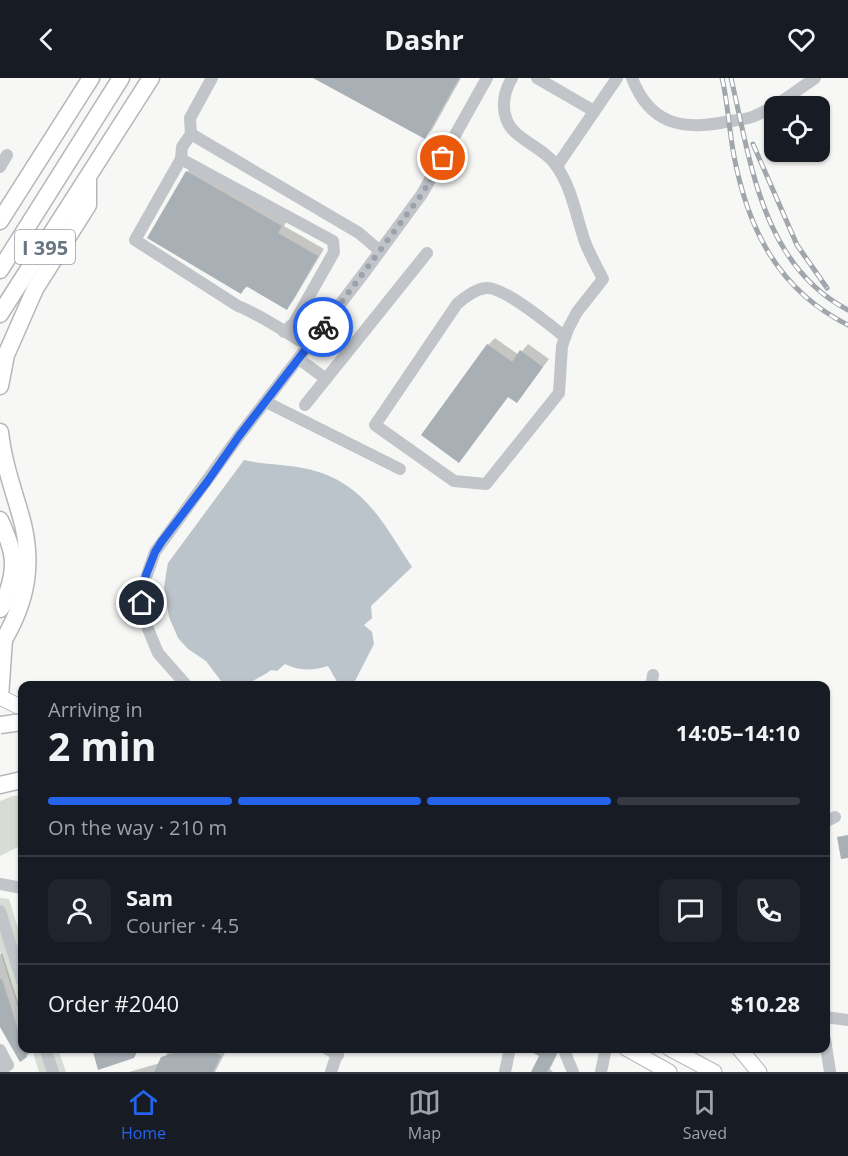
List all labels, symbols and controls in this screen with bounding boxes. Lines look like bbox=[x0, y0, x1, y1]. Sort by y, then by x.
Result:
text: Dashr bbox=[384, 21, 464, 58]
icon: back bbox=[30, 23, 63, 56]
icon: heart bbox=[785, 23, 818, 56]
map controls bbox=[764, 96, 830, 162]
button: locate bbox=[764, 96, 830, 162]
pin bbox=[417, 132, 468, 183]
icon: bag bbox=[426, 141, 459, 174]
road number: I 395 bbox=[15, 230, 75, 264]
courier bbox=[293, 297, 353, 357]
icon: bike bbox=[307, 311, 340, 344]
pin bbox=[116, 577, 167, 628]
icon: home bbox=[125, 586, 158, 619]
text: Arriving in bbox=[48, 696, 143, 723]
text: 14:05–14:10 bbox=[676, 717, 800, 747]
text: 2 min bbox=[48, 719, 156, 772]
text: On the way · 210 m bbox=[48, 814, 227, 841]
button: person bbox=[48, 879, 111, 942]
button: chat bbox=[659, 879, 722, 942]
button: phone bbox=[737, 879, 800, 942]
text: Sam bbox=[126, 882, 173, 912]
text: Courier · 4.5 bbox=[126, 912, 239, 939]
text: Order #2040 bbox=[48, 988, 179, 1018]
text: $10.28 bbox=[731, 988, 800, 1018]
tab: Home bbox=[121, 1086, 166, 1144]
tab: Map bbox=[408, 1086, 441, 1144]
tab: Saved bbox=[683, 1086, 727, 1144]

